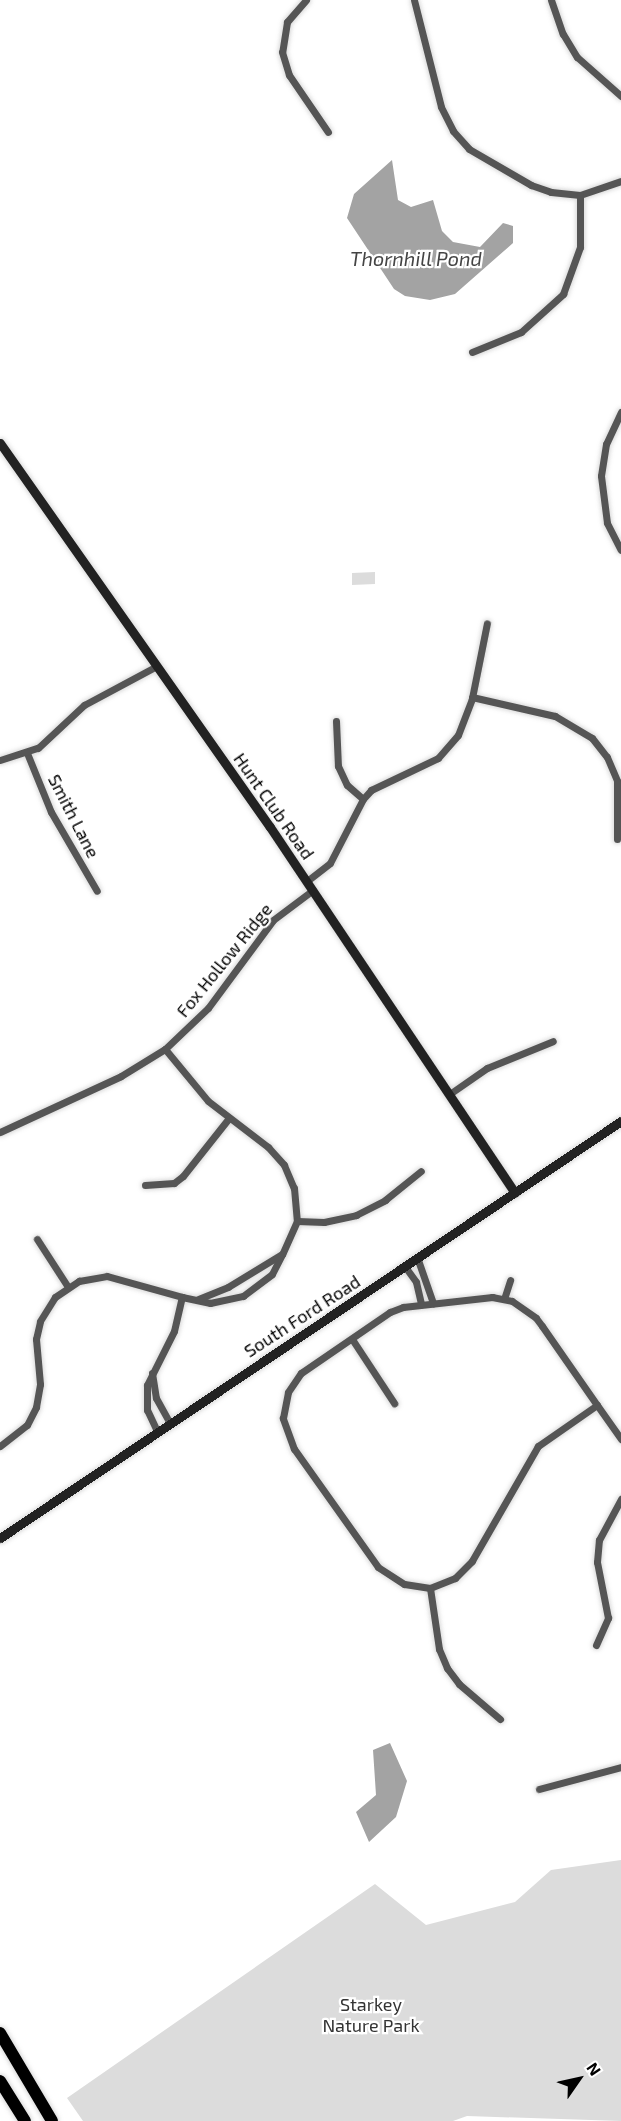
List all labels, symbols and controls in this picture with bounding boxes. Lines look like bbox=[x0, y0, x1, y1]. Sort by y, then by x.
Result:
water label: Thornhill Pond bbox=[350, 246, 482, 270]
street label: Hunt Club Road bbox=[229, 749, 319, 863]
street label: Smith Lane bbox=[44, 771, 104, 861]
street label: Fox Hollow Ridge bbox=[171, 899, 277, 1021]
street label: South Ford Road bbox=[240, 1270, 364, 1362]
park label: Starkey Nature Park bbox=[322, 1994, 420, 2036]
north arrow bbox=[549, 2049, 609, 2109]
text: N bbox=[583, 2059, 605, 2079]

